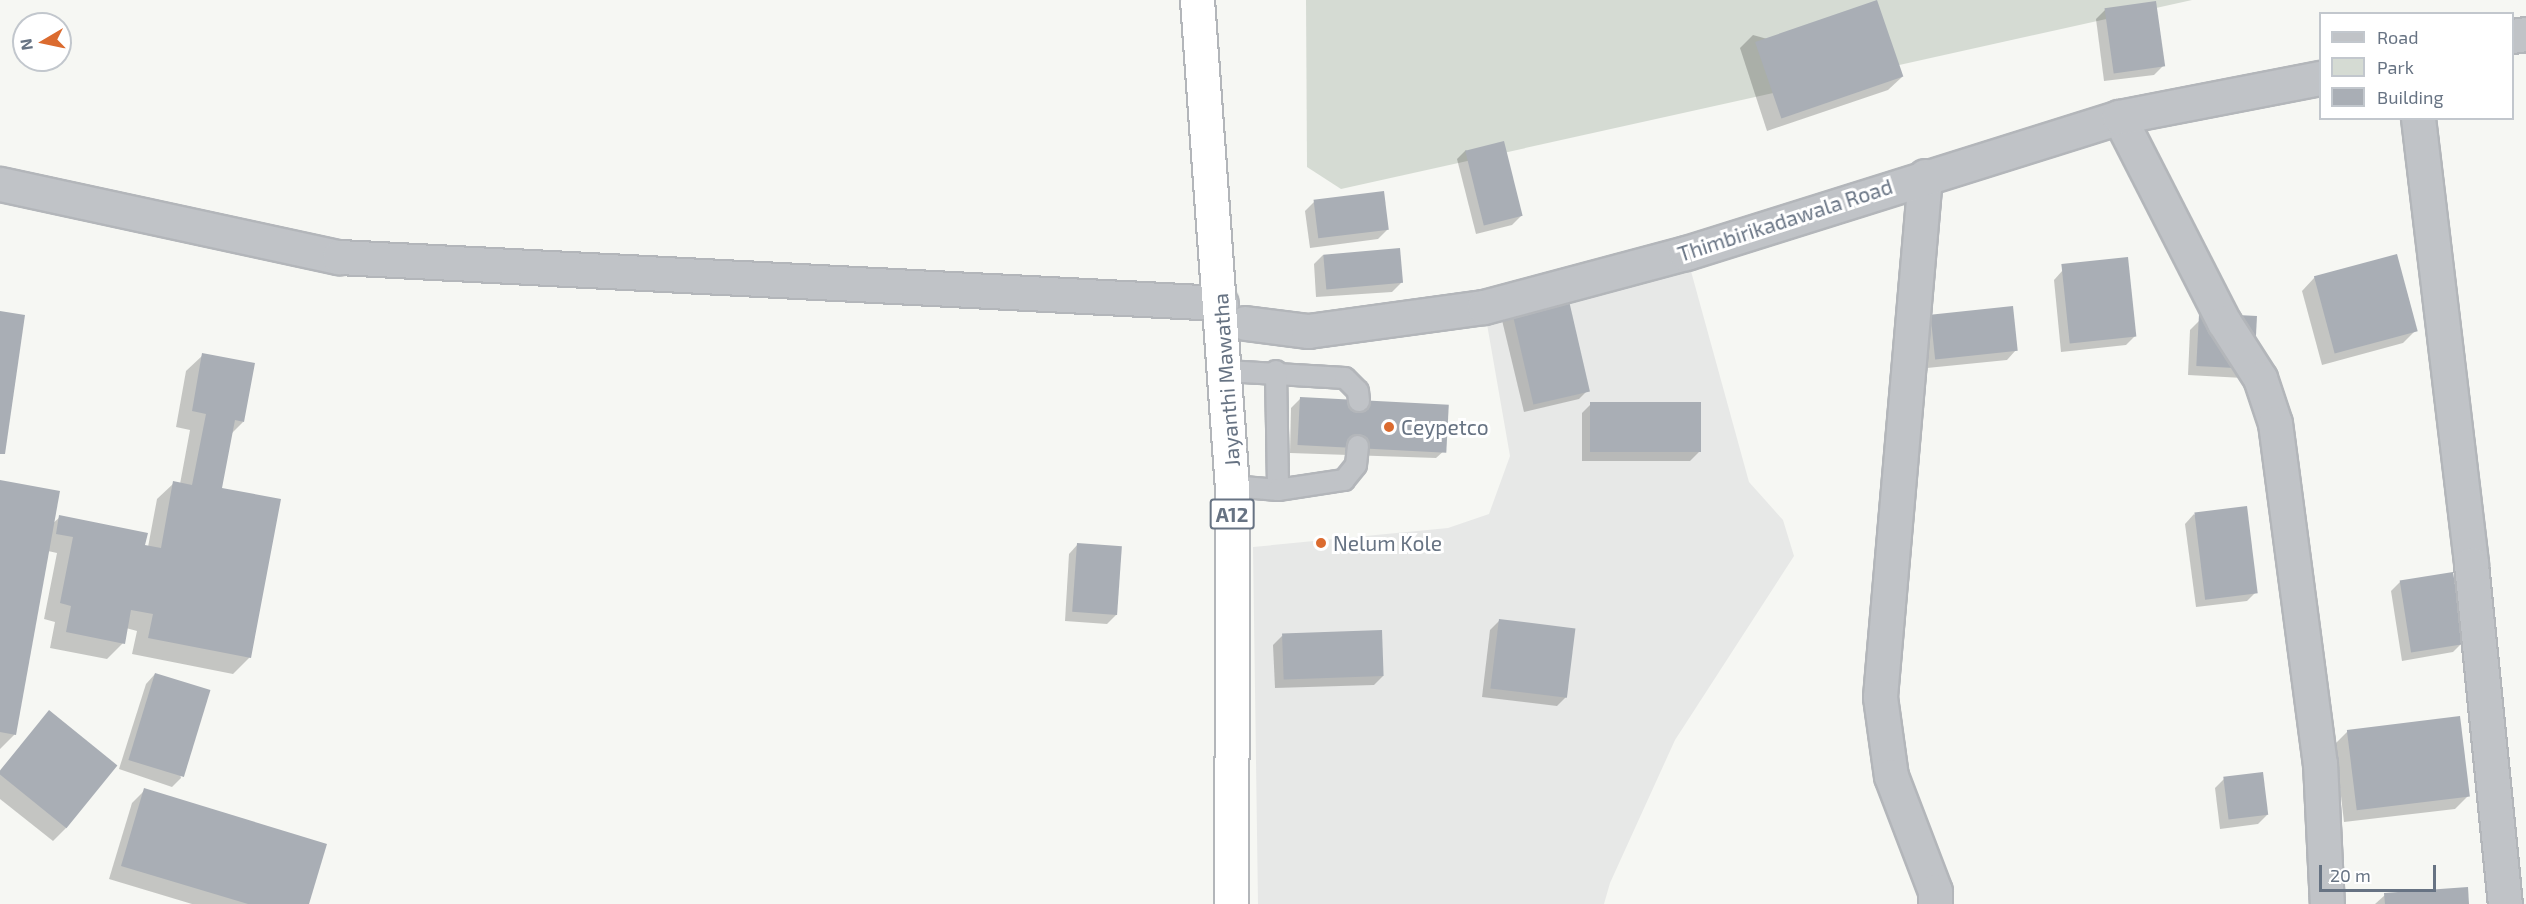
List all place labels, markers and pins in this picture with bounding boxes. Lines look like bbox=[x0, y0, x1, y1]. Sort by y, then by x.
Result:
place label: Ceypetco bbox=[1401, 414, 1489, 440]
marker: Ceypetco bbox=[1382, 420, 1396, 434]
place label: Nelum Kole bbox=[1333, 530, 1442, 556]
marker: Nelum Kole bbox=[1314, 536, 1328, 550]

